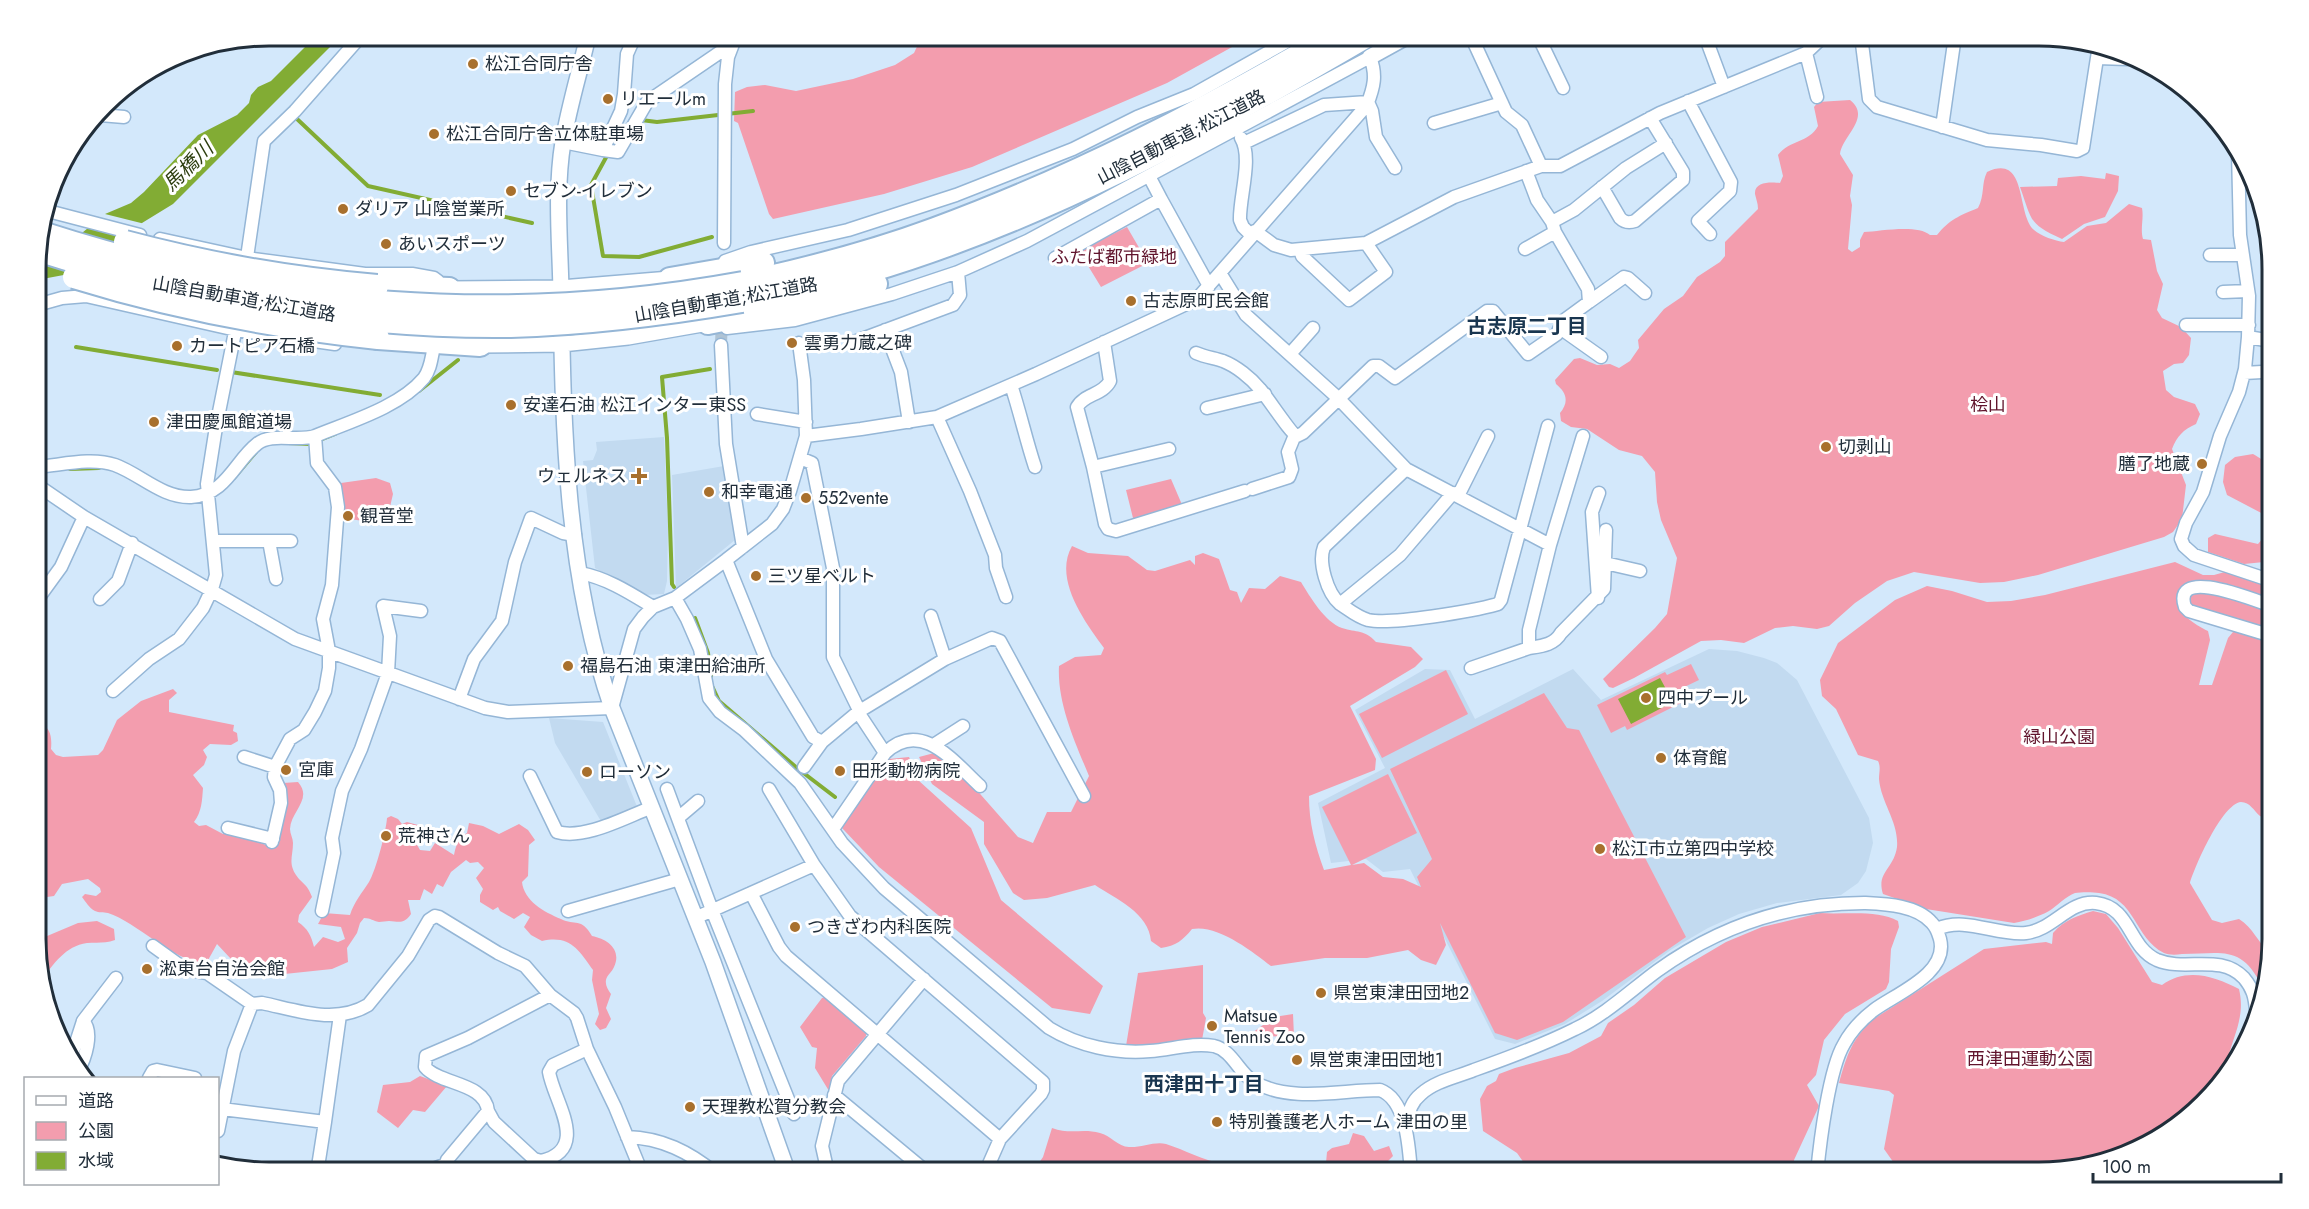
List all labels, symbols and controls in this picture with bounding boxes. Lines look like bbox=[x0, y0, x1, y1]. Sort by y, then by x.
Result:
place label: 松江合同庁舎 bbox=[485, 51, 593, 77]
marker: 松江合同庁舎 bbox=[466, 57, 480, 71]
street label: 山陰自動車道;松江道路 bbox=[1092, 83, 1270, 191]
place label: リエールm bbox=[620, 86, 706, 112]
marker: リエールm bbox=[601, 92, 615, 106]
place label: 松江合同庁舎立体駐車場 bbox=[446, 121, 644, 147]
marker: 松江合同庁舎立体駐車場 bbox=[427, 127, 441, 141]
water label: 馬橋川 bbox=[157, 134, 221, 198]
place label: セブン-イレブン bbox=[523, 178, 653, 204]
marker: セブン-イレブン bbox=[504, 184, 518, 198]
place label: ダリア 山陰営業所 bbox=[355, 196, 504, 222]
marker: ダリア 山陰営業所 bbox=[336, 202, 350, 216]
place label: あいスポーツ bbox=[398, 231, 506, 257]
marker: あいスポーツ bbox=[379, 237, 393, 251]
park label: ふたば都市緑地 bbox=[1051, 244, 1177, 270]
street label: 山陰自動車道;松江道路 bbox=[150, 270, 338, 328]
street label: 山陰自動車道;松江道路 bbox=[632, 271, 820, 329]
place label: 古志原町民会館 bbox=[1143, 288, 1269, 314]
marker: 古志原町民会館 bbox=[1124, 294, 1138, 308]
district label: 古志原二丁目 bbox=[1467, 312, 1587, 341]
place label: 雲勇力蔵之碑 bbox=[804, 330, 912, 356]
place label: カートピア石橋 bbox=[189, 333, 315, 359]
marker: 雲勇力蔵之碑 bbox=[785, 336, 799, 350]
marker: カートピア石橋 bbox=[170, 339, 184, 353]
place label: 安達石油 松江インター東SS bbox=[523, 392, 746, 418]
park label: 桧山 bbox=[1970, 392, 2006, 418]
marker: 安達石油 松江インター東SS bbox=[504, 398, 518, 412]
place label: 津田慶風館道場 bbox=[166, 409, 292, 435]
marker: 津田慶風館道場 bbox=[147, 415, 161, 429]
place label: 切剥山 bbox=[1838, 434, 1892, 460]
marker: 切剥山 bbox=[1819, 440, 1833, 454]
place label: 膳了地蔵 bbox=[2118, 451, 2190, 477]
marker: 膳了地蔵 bbox=[2195, 457, 2209, 471]
place label: ウェルネス bbox=[537, 463, 627, 489]
marker: ウェルネス bbox=[632, 469, 646, 483]
place label: 和幸電通 bbox=[721, 479, 793, 505]
marker: 和幸電通 bbox=[702, 485, 716, 499]
place label: 552vente bbox=[818, 485, 889, 511]
marker: 552vente bbox=[799, 491, 813, 505]
place label: 観音堂 bbox=[360, 503, 414, 529]
marker: 観音堂 bbox=[341, 509, 355, 523]
place label: 三ツ星ベルト bbox=[768, 563, 876, 589]
marker: 三ツ星ベルト bbox=[749, 569, 763, 583]
place label: 福島石油 東津田給油所 bbox=[580, 653, 765, 679]
marker: 福島石油 東津田給油所 bbox=[561, 659, 575, 673]
place label: 四中プール bbox=[1658, 685, 1748, 711]
marker: 四中プール bbox=[1639, 691, 1653, 705]
park label: 緑山公園 bbox=[2023, 724, 2095, 750]
place label: 体育館 bbox=[1673, 745, 1727, 771]
marker: 体育館 bbox=[1654, 751, 1668, 765]
place label: 宮庫 bbox=[298, 757, 334, 783]
place label: 田形動物病院 bbox=[852, 758, 960, 784]
place label: ローソン bbox=[599, 759, 671, 785]
marker: 宮庫 bbox=[279, 763, 293, 777]
marker: 田形動物病院 bbox=[833, 764, 847, 778]
marker: ローソン bbox=[580, 765, 594, 779]
place label: 荒神さん bbox=[398, 823, 470, 849]
marker: 荒神さん bbox=[379, 829, 393, 843]
place label: 松江市立第四中学校 bbox=[1612, 836, 1774, 862]
marker: 松江市立第四中学校 bbox=[1593, 842, 1607, 856]
place label: つきざわ内科医院 bbox=[807, 914, 951, 940]
marker: つきざわ内科医院 bbox=[788, 920, 802, 934]
place label: 淞東台自治会館 bbox=[159, 956, 285, 982]
marker: 淞東台自治会館 bbox=[140, 962, 154, 976]
place label: 県営東津田団地2 bbox=[1333, 980, 1469, 1006]
marker: 県営東津田団地2 bbox=[1314, 986, 1328, 1000]
place label: Matsue Tennis Zoo bbox=[1224, 1003, 1305, 1050]
marker: Matsue Tennis Zoo bbox=[1205, 1019, 1219, 1033]
park label: 西津田運動公園 bbox=[1967, 1046, 2093, 1072]
place label: 県営東津田団地1 bbox=[1309, 1047, 1443, 1073]
marker: 県営東津田団地1 bbox=[1290, 1053, 1304, 1067]
district label: 西津田十丁目 bbox=[1144, 1070, 1264, 1099]
legend bbox=[24, 1077, 219, 1185]
text: 道路 bbox=[78, 1088, 114, 1114]
place label: 天理教松賀分教会 bbox=[702, 1094, 846, 1120]
marker: 天理教松賀分教会 bbox=[683, 1100, 697, 1114]
place label: 特別養護老人ホーム 津田の里 bbox=[1229, 1109, 1468, 1135]
marker: 特別養護老人ホーム 津田の里 bbox=[1210, 1115, 1224, 1129]
text: 公園 bbox=[78, 1118, 114, 1144]
scale bar bbox=[2093, 1146, 2280, 1184]
text: 水域 bbox=[78, 1148, 114, 1174]
text: 100 m bbox=[2102, 1154, 2151, 1180]

